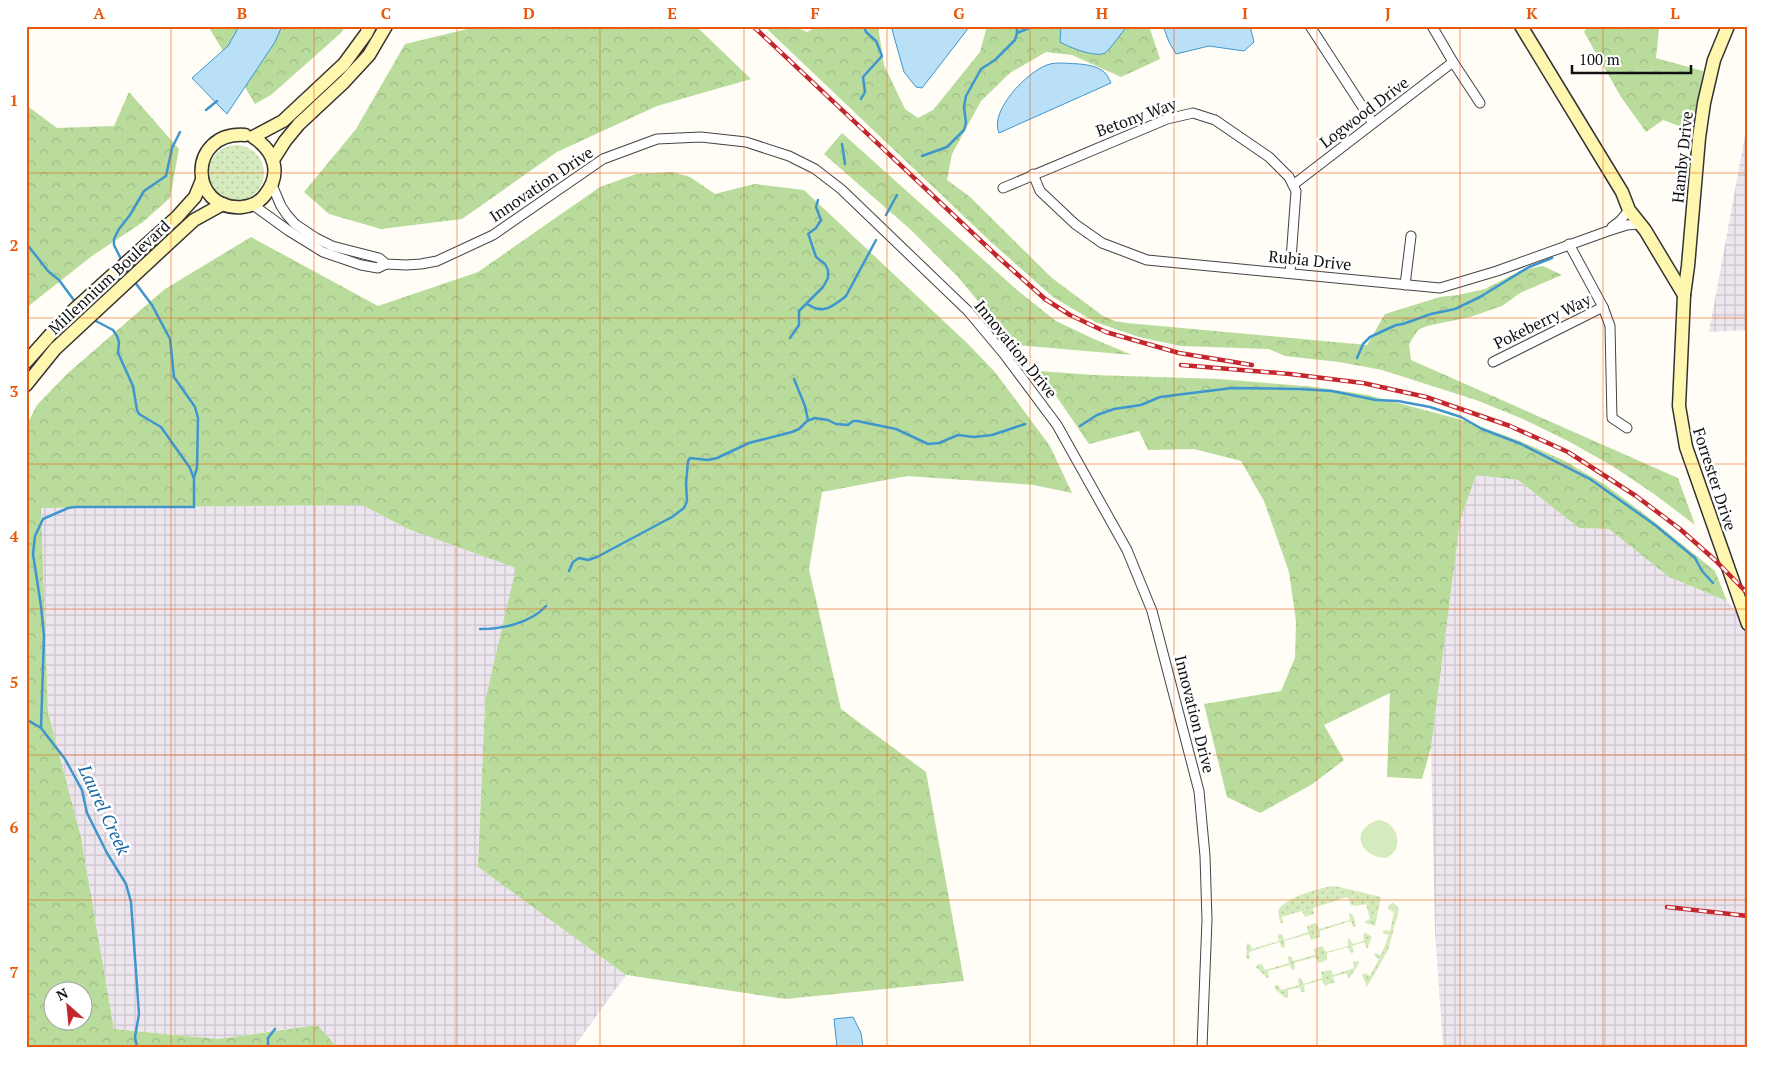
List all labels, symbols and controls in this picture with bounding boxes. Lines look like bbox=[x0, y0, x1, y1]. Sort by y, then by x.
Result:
text: A bbox=[93, 2, 105, 24]
text: B bbox=[237, 2, 247, 24]
text: C bbox=[381, 2, 391, 24]
text: D bbox=[523, 2, 535, 24]
text: E bbox=[667, 2, 677, 24]
text: F bbox=[810, 2, 820, 24]
text: G bbox=[953, 2, 965, 24]
text: H bbox=[1096, 2, 1108, 24]
text: I bbox=[1242, 2, 1248, 24]
text: J bbox=[1385, 2, 1391, 24]
text: K bbox=[1526, 2, 1538, 24]
text: L bbox=[1670, 2, 1680, 24]
scale bar bbox=[1572, 42, 1690, 74]
text: 100 m bbox=[1579, 49, 1620, 69]
street label: Logwood Drive bbox=[1315, 71, 1413, 153]
text: 1 bbox=[9, 89, 19, 111]
street label: Betony Way bbox=[1093, 92, 1180, 142]
street label: Hamby Drive bbox=[1666, 110, 1698, 204]
street label: Innovation Drive bbox=[485, 141, 597, 227]
street label: Millennium Boulevard bbox=[43, 215, 175, 339]
text: 2 bbox=[9, 234, 19, 256]
street label: Rubia Drive bbox=[1268, 245, 1352, 275]
street label: Pokeberry Way bbox=[1490, 288, 1595, 354]
street label: Innovation Drive bbox=[970, 295, 1062, 403]
text: 3 bbox=[9, 380, 19, 402]
street label: Forrester Drive bbox=[1688, 425, 1742, 533]
text: 4 bbox=[9, 525, 19, 547]
street label: Innovation Drive bbox=[1170, 653, 1220, 775]
text: 5 bbox=[9, 671, 19, 693]
water label: Laurel Creek bbox=[73, 760, 136, 859]
text: 6 bbox=[9, 816, 19, 838]
text: 7 bbox=[9, 961, 19, 983]
north arrow bbox=[42, 980, 92, 1030]
text: N bbox=[53, 983, 71, 1005]

